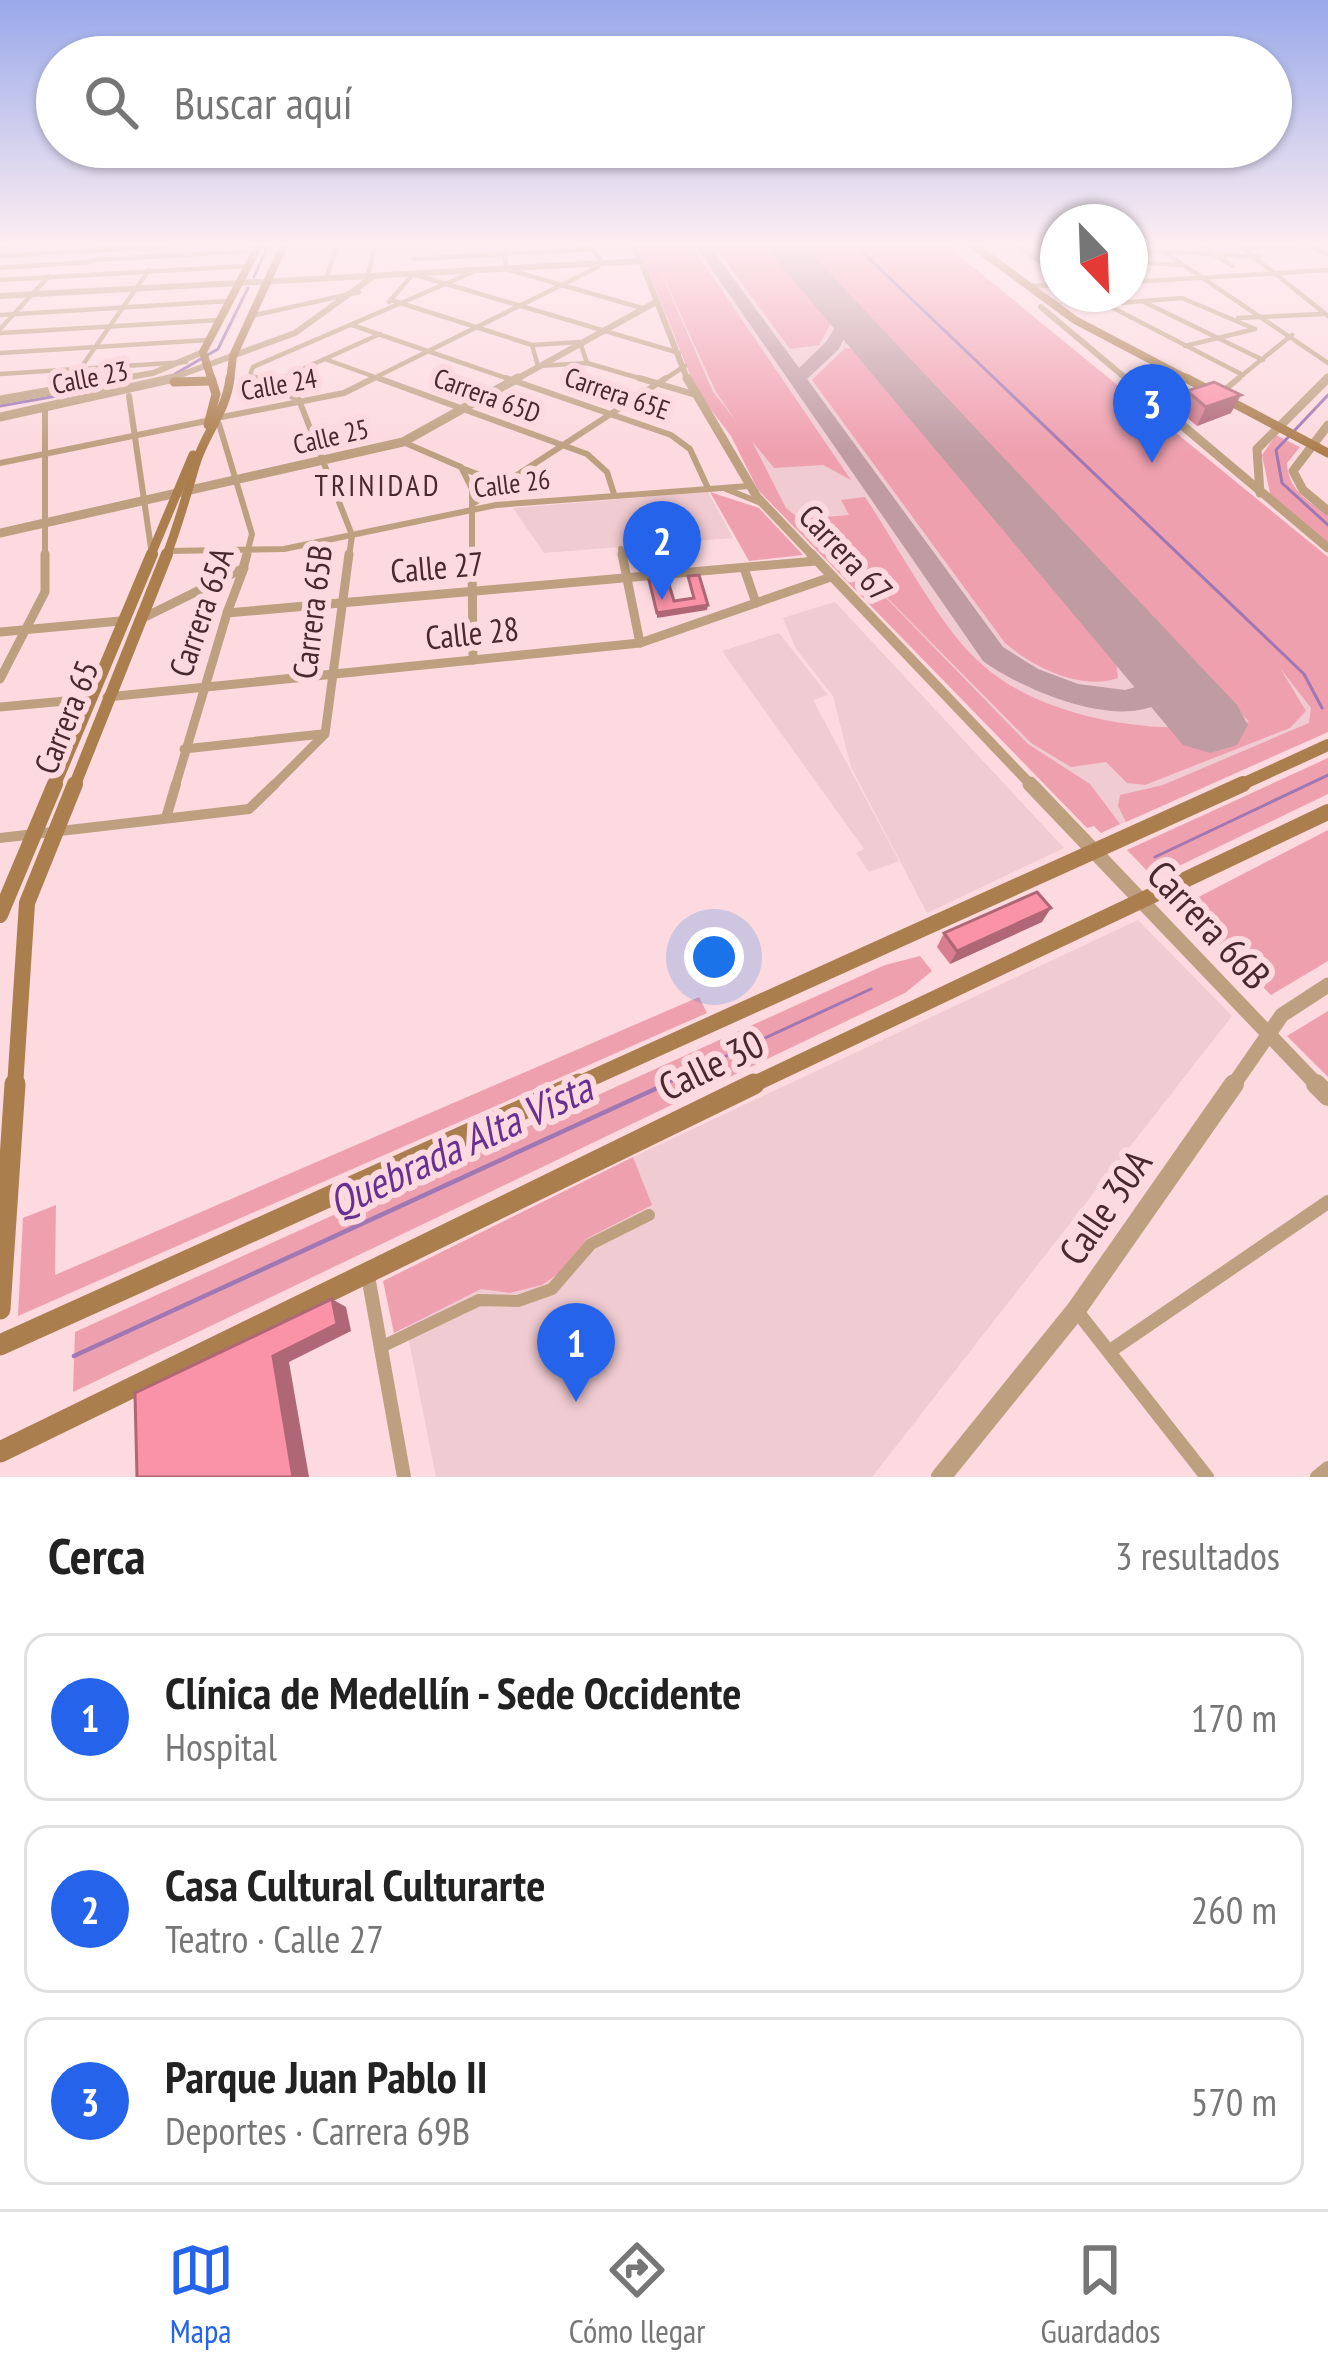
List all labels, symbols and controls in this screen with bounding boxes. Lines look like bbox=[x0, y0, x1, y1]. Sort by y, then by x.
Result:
search box bbox=[36, 36, 1292, 168]
icon: search bbox=[78, 69, 144, 135]
text: Buscar aquí bbox=[174, 73, 353, 131]
north arrow bbox=[1040, 204, 1148, 312]
street label: Calle 23 bbox=[49, 353, 131, 401]
street label: Carrera 65E bbox=[560, 359, 674, 427]
street label: Carrera 65D bbox=[429, 360, 545, 430]
street label: Calle 24 bbox=[238, 361, 319, 407]
pin: 3 bbox=[1113, 364, 1191, 463]
street label: Calle 25 bbox=[290, 411, 372, 461]
street label: Calle 26 bbox=[472, 461, 552, 505]
district label: TRINIDAD bbox=[315, 465, 442, 504]
street label: Carrera 67 bbox=[790, 495, 903, 611]
pin: 2 bbox=[623, 501, 701, 600]
street label: Carrera 65A bbox=[158, 541, 243, 682]
street label: Calle 27 bbox=[388, 541, 485, 592]
street label: Carrera 65B bbox=[282, 543, 341, 681]
street label: Calle 28 bbox=[423, 606, 521, 659]
street label: Carrera 65 bbox=[23, 654, 108, 780]
street label: Carrera 66B bbox=[1137, 849, 1282, 1000]
your location bbox=[684, 927, 744, 987]
street label: Calle 30 bbox=[650, 1017, 772, 1112]
water label: Quebrada Alta Vista bbox=[319, 1058, 603, 1230]
street label: Calle 30A bbox=[1047, 1139, 1163, 1274]
pin: 1 bbox=[537, 1303, 615, 1402]
text: Cerca bbox=[48, 1522, 146, 1588]
text: 3 resultados bbox=[1115, 1530, 1280, 1581]
text: Clínica de Medellín - Sede Occidente bbox=[165, 1663, 742, 1721]
text: 1 bbox=[81, 1692, 99, 1743]
text: 170 m bbox=[1191, 1692, 1277, 1743]
text: Hospital bbox=[165, 1721, 277, 1772]
text: Casa Cultural Culturarte bbox=[165, 1855, 545, 1913]
text: 2 bbox=[81, 1884, 99, 1935]
text: 260 m bbox=[1191, 1884, 1277, 1935]
text: Teatro · Calle 27 bbox=[165, 1913, 384, 1964]
text: Parque Juan Pablo II bbox=[165, 2047, 487, 2105]
text: 3 bbox=[81, 2076, 99, 2127]
text: 570 m bbox=[1191, 2076, 1277, 2127]
text: Deportes · Carrera 69B bbox=[165, 2105, 470, 2156]
tab: Mapa bbox=[168, 2237, 234, 2352]
tab: Cómo llegar bbox=[569, 2237, 705, 2352]
tab: Guardados bbox=[1040, 2237, 1160, 2352]

